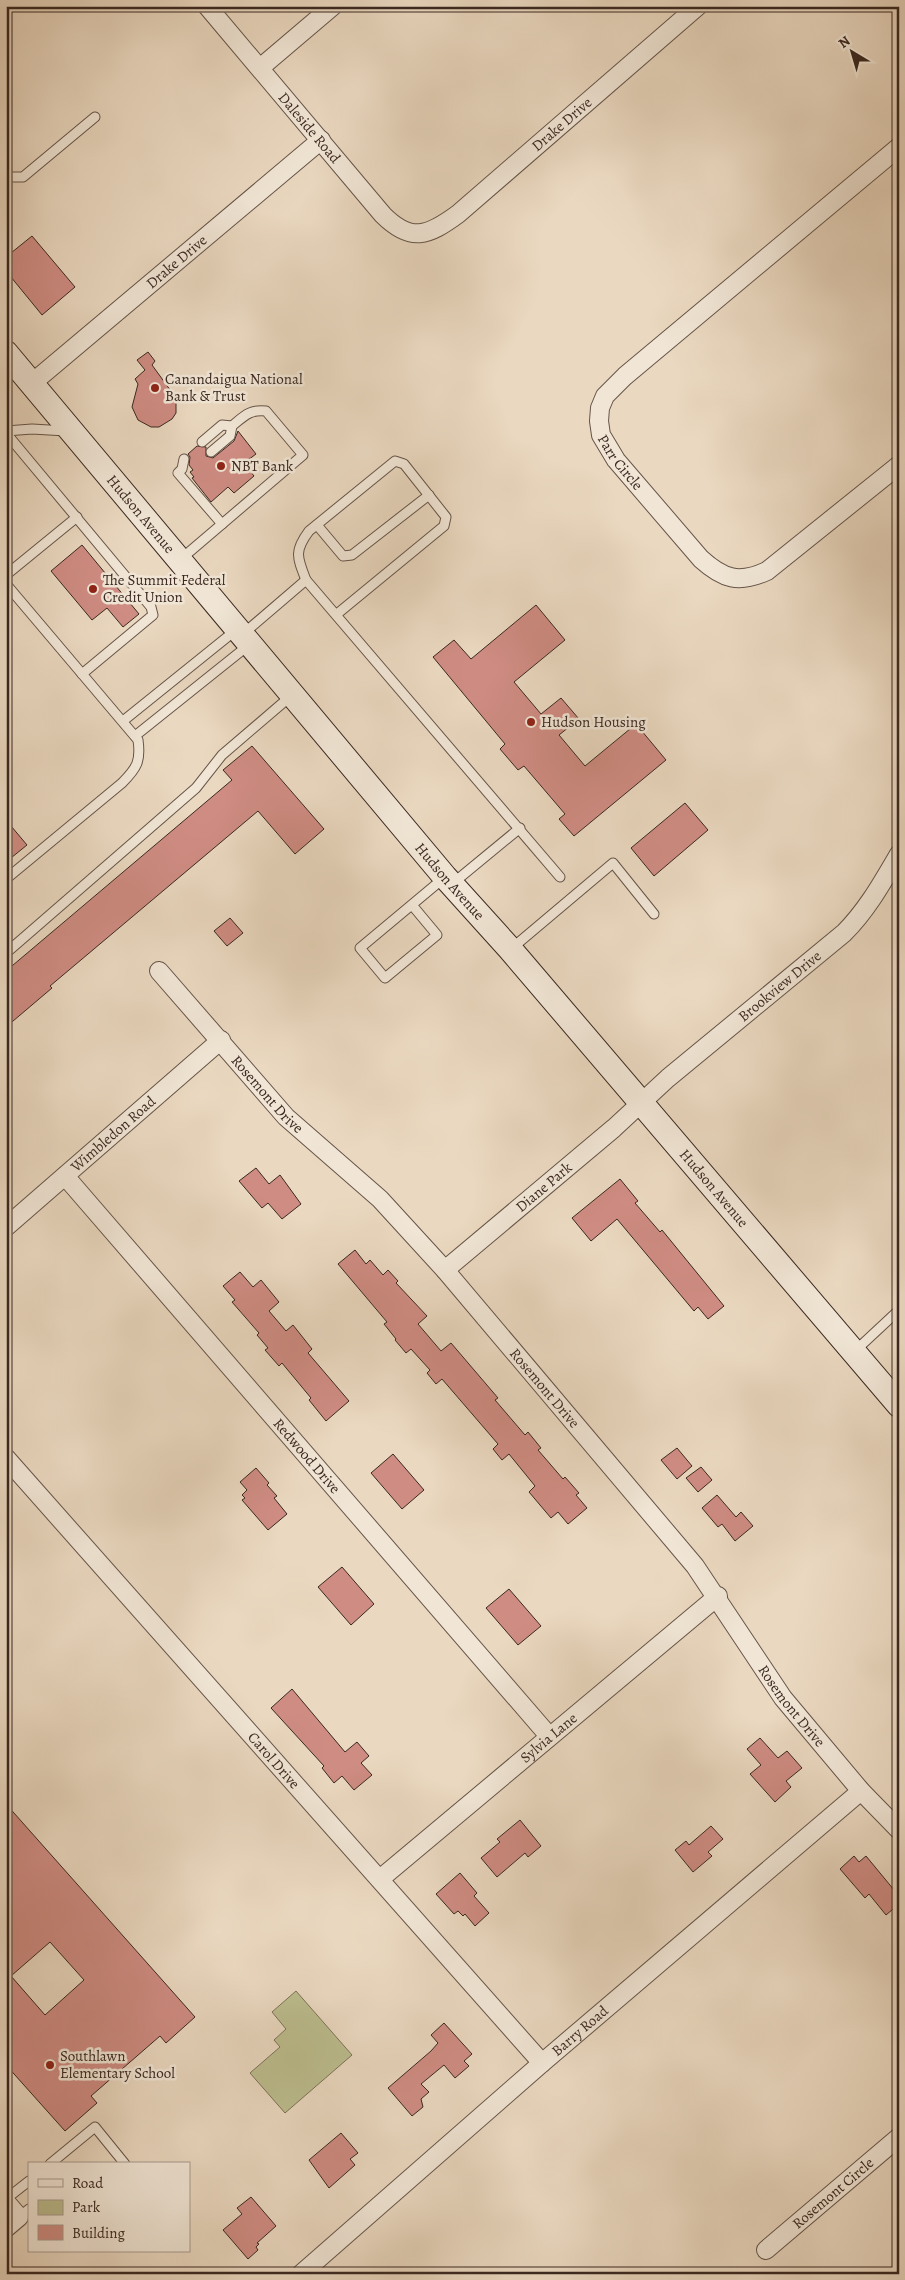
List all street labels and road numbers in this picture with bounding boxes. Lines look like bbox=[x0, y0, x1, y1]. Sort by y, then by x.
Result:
street label: Daleside Road bbox=[274, 88, 346, 168]
street label: Drake Drive bbox=[527, 92, 596, 156]
street label: Drake Drive bbox=[142, 230, 211, 293]
street label: Parr Circle bbox=[593, 431, 648, 495]
street label: Hudson Avenue bbox=[102, 470, 180, 558]
street label: Hudson Avenue bbox=[410, 838, 489, 925]
street label: Brookview Drive bbox=[734, 946, 825, 1026]
street label: Rosemont Drive bbox=[227, 1051, 308, 1138]
street label: Wimbledon Road bbox=[66, 1091, 160, 1177]
street label: Hudson Avenue bbox=[675, 1145, 753, 1232]
street label: Diane Park bbox=[511, 1157, 577, 1217]
street label: Rosemont Drive bbox=[505, 1344, 584, 1432]
street label: Redwood Drive bbox=[269, 1414, 345, 1498]
street label: Rosemont Drive bbox=[754, 1661, 830, 1751]
street label: Sylvia Lane bbox=[516, 1708, 582, 1767]
street label: Carol Drive bbox=[243, 1728, 305, 1793]
street label: Barry Road bbox=[547, 2000, 613, 2061]
street label: Rosemont Circle bbox=[788, 2153, 878, 2233]

